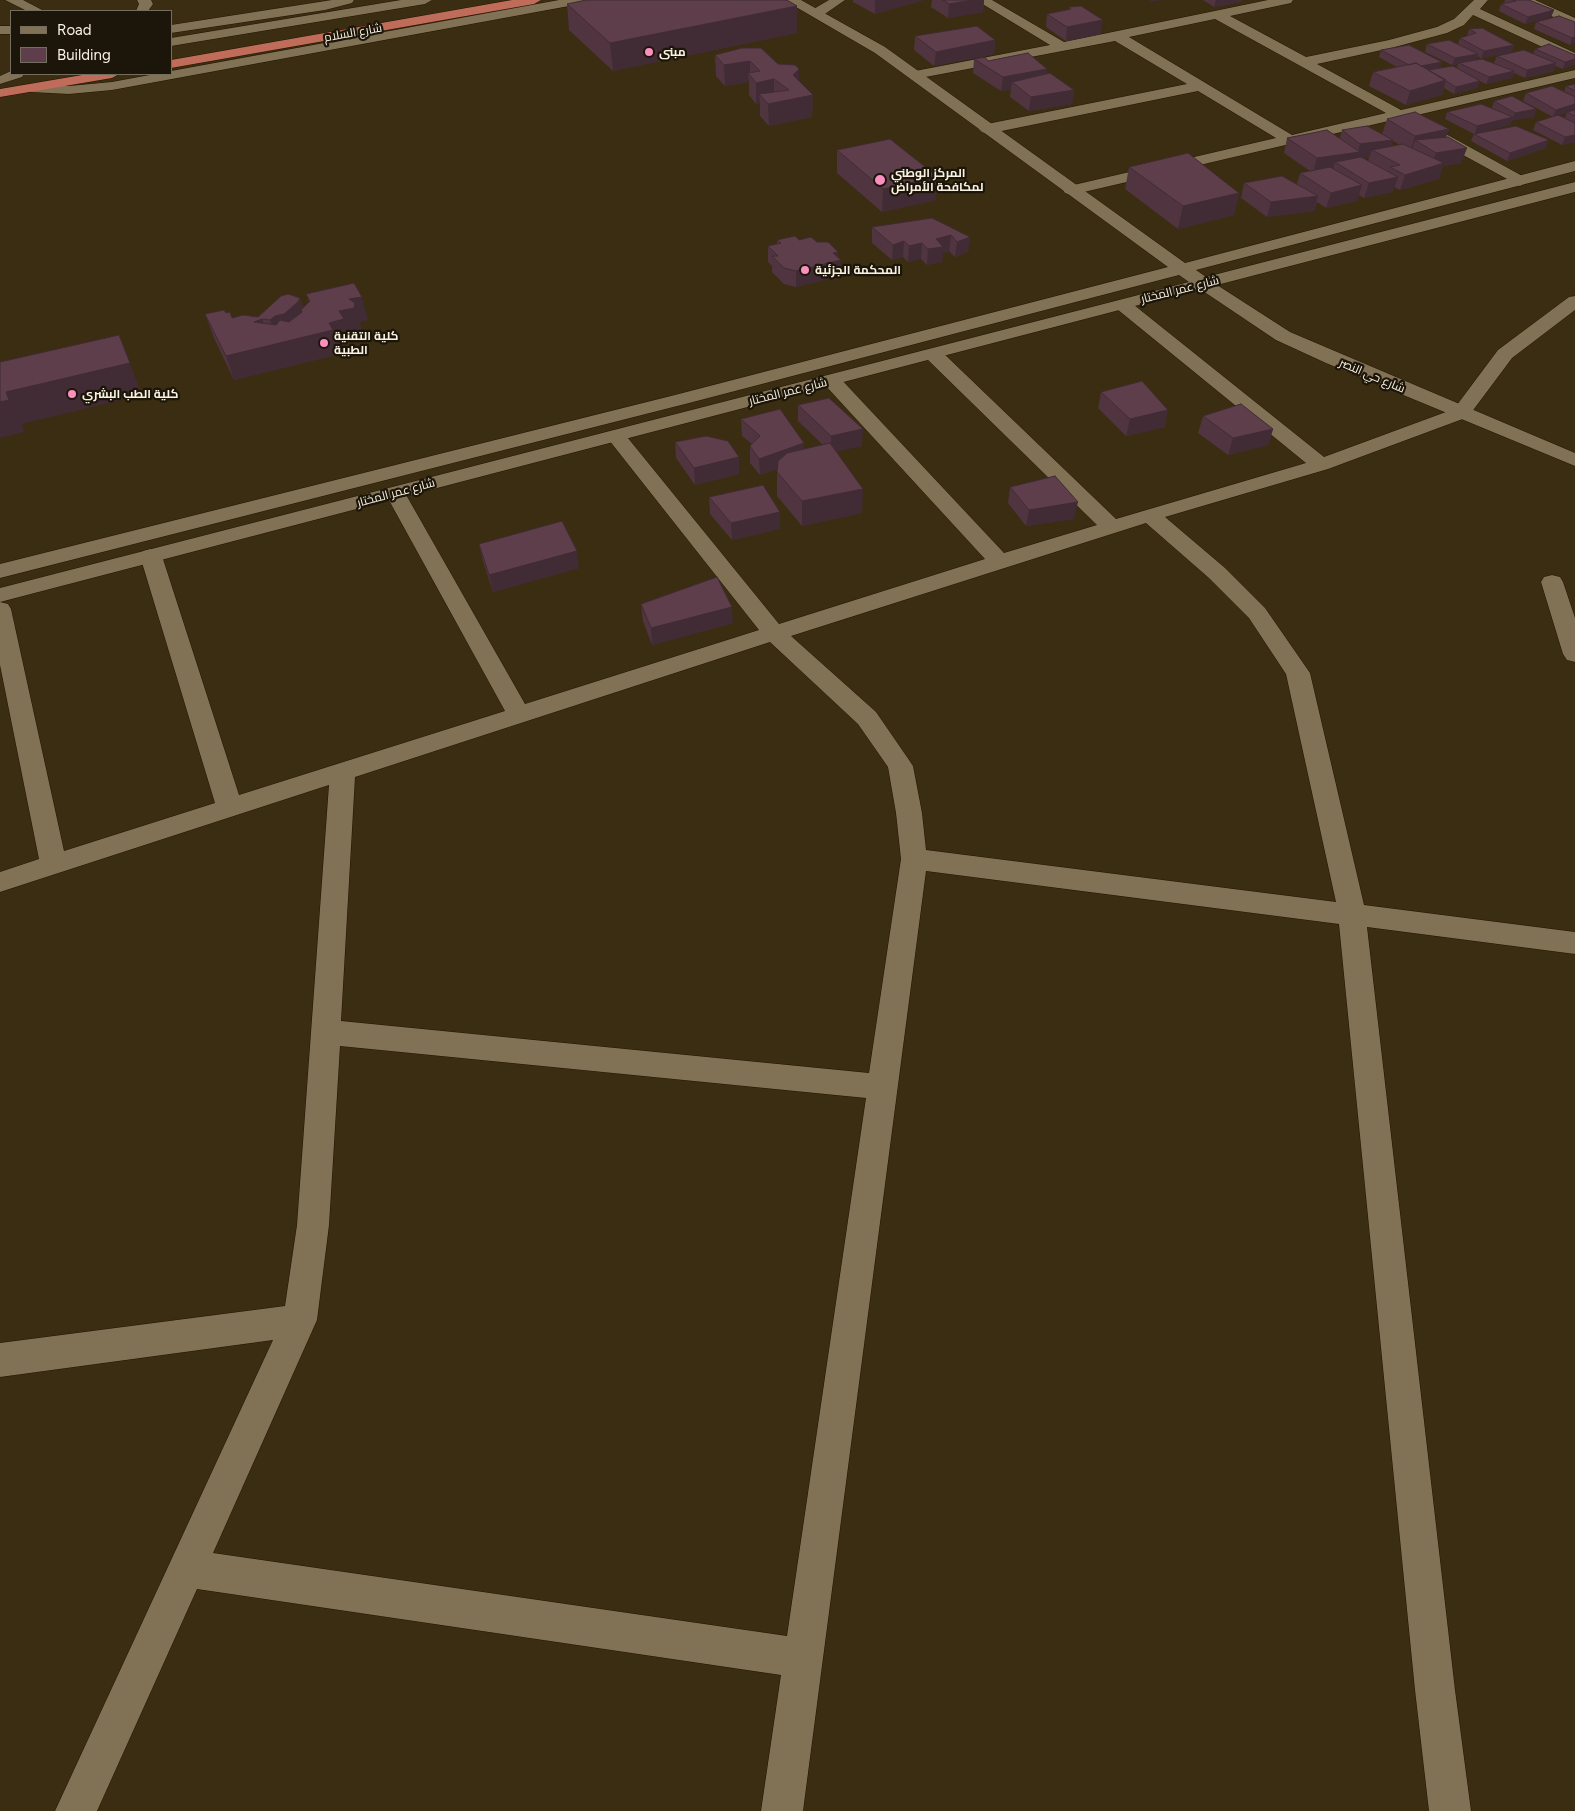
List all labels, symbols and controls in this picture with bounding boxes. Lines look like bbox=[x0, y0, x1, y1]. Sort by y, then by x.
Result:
legend bbox=[10, 10, 172, 75]
text: Road bbox=[57, 21, 92, 39]
street label: شارع السلام bbox=[323, 21, 383, 45]
place label: مبنى bbox=[659, 45, 686, 59]
text: Building bbox=[57, 46, 111, 64]
marker: مبنى bbox=[643, 46, 655, 58]
place label: المركز الوطني لمكافحة الأمراض bbox=[891, 166, 984, 194]
marker: المركز الوطني لمكافحة الأمراض bbox=[873, 173, 887, 187]
place label: المحكمة الجزئية bbox=[815, 263, 901, 277]
marker: المحكمة الجزئية bbox=[799, 264, 811, 276]
street label: شارع عمر المختار bbox=[1139, 273, 1221, 307]
place label: كلية التقنية الطبية bbox=[334, 329, 399, 357]
marker: كلية التقنية الطبية bbox=[318, 337, 330, 349]
street label: شارع حي النصر bbox=[1337, 356, 1407, 396]
street label: شارع عمر المختار bbox=[747, 375, 829, 409]
place label: كلية الطب البشري bbox=[82, 387, 178, 401]
marker: كلية الطب البشري bbox=[66, 388, 78, 400]
street label: شارع عمر المختار bbox=[355, 476, 437, 510]

